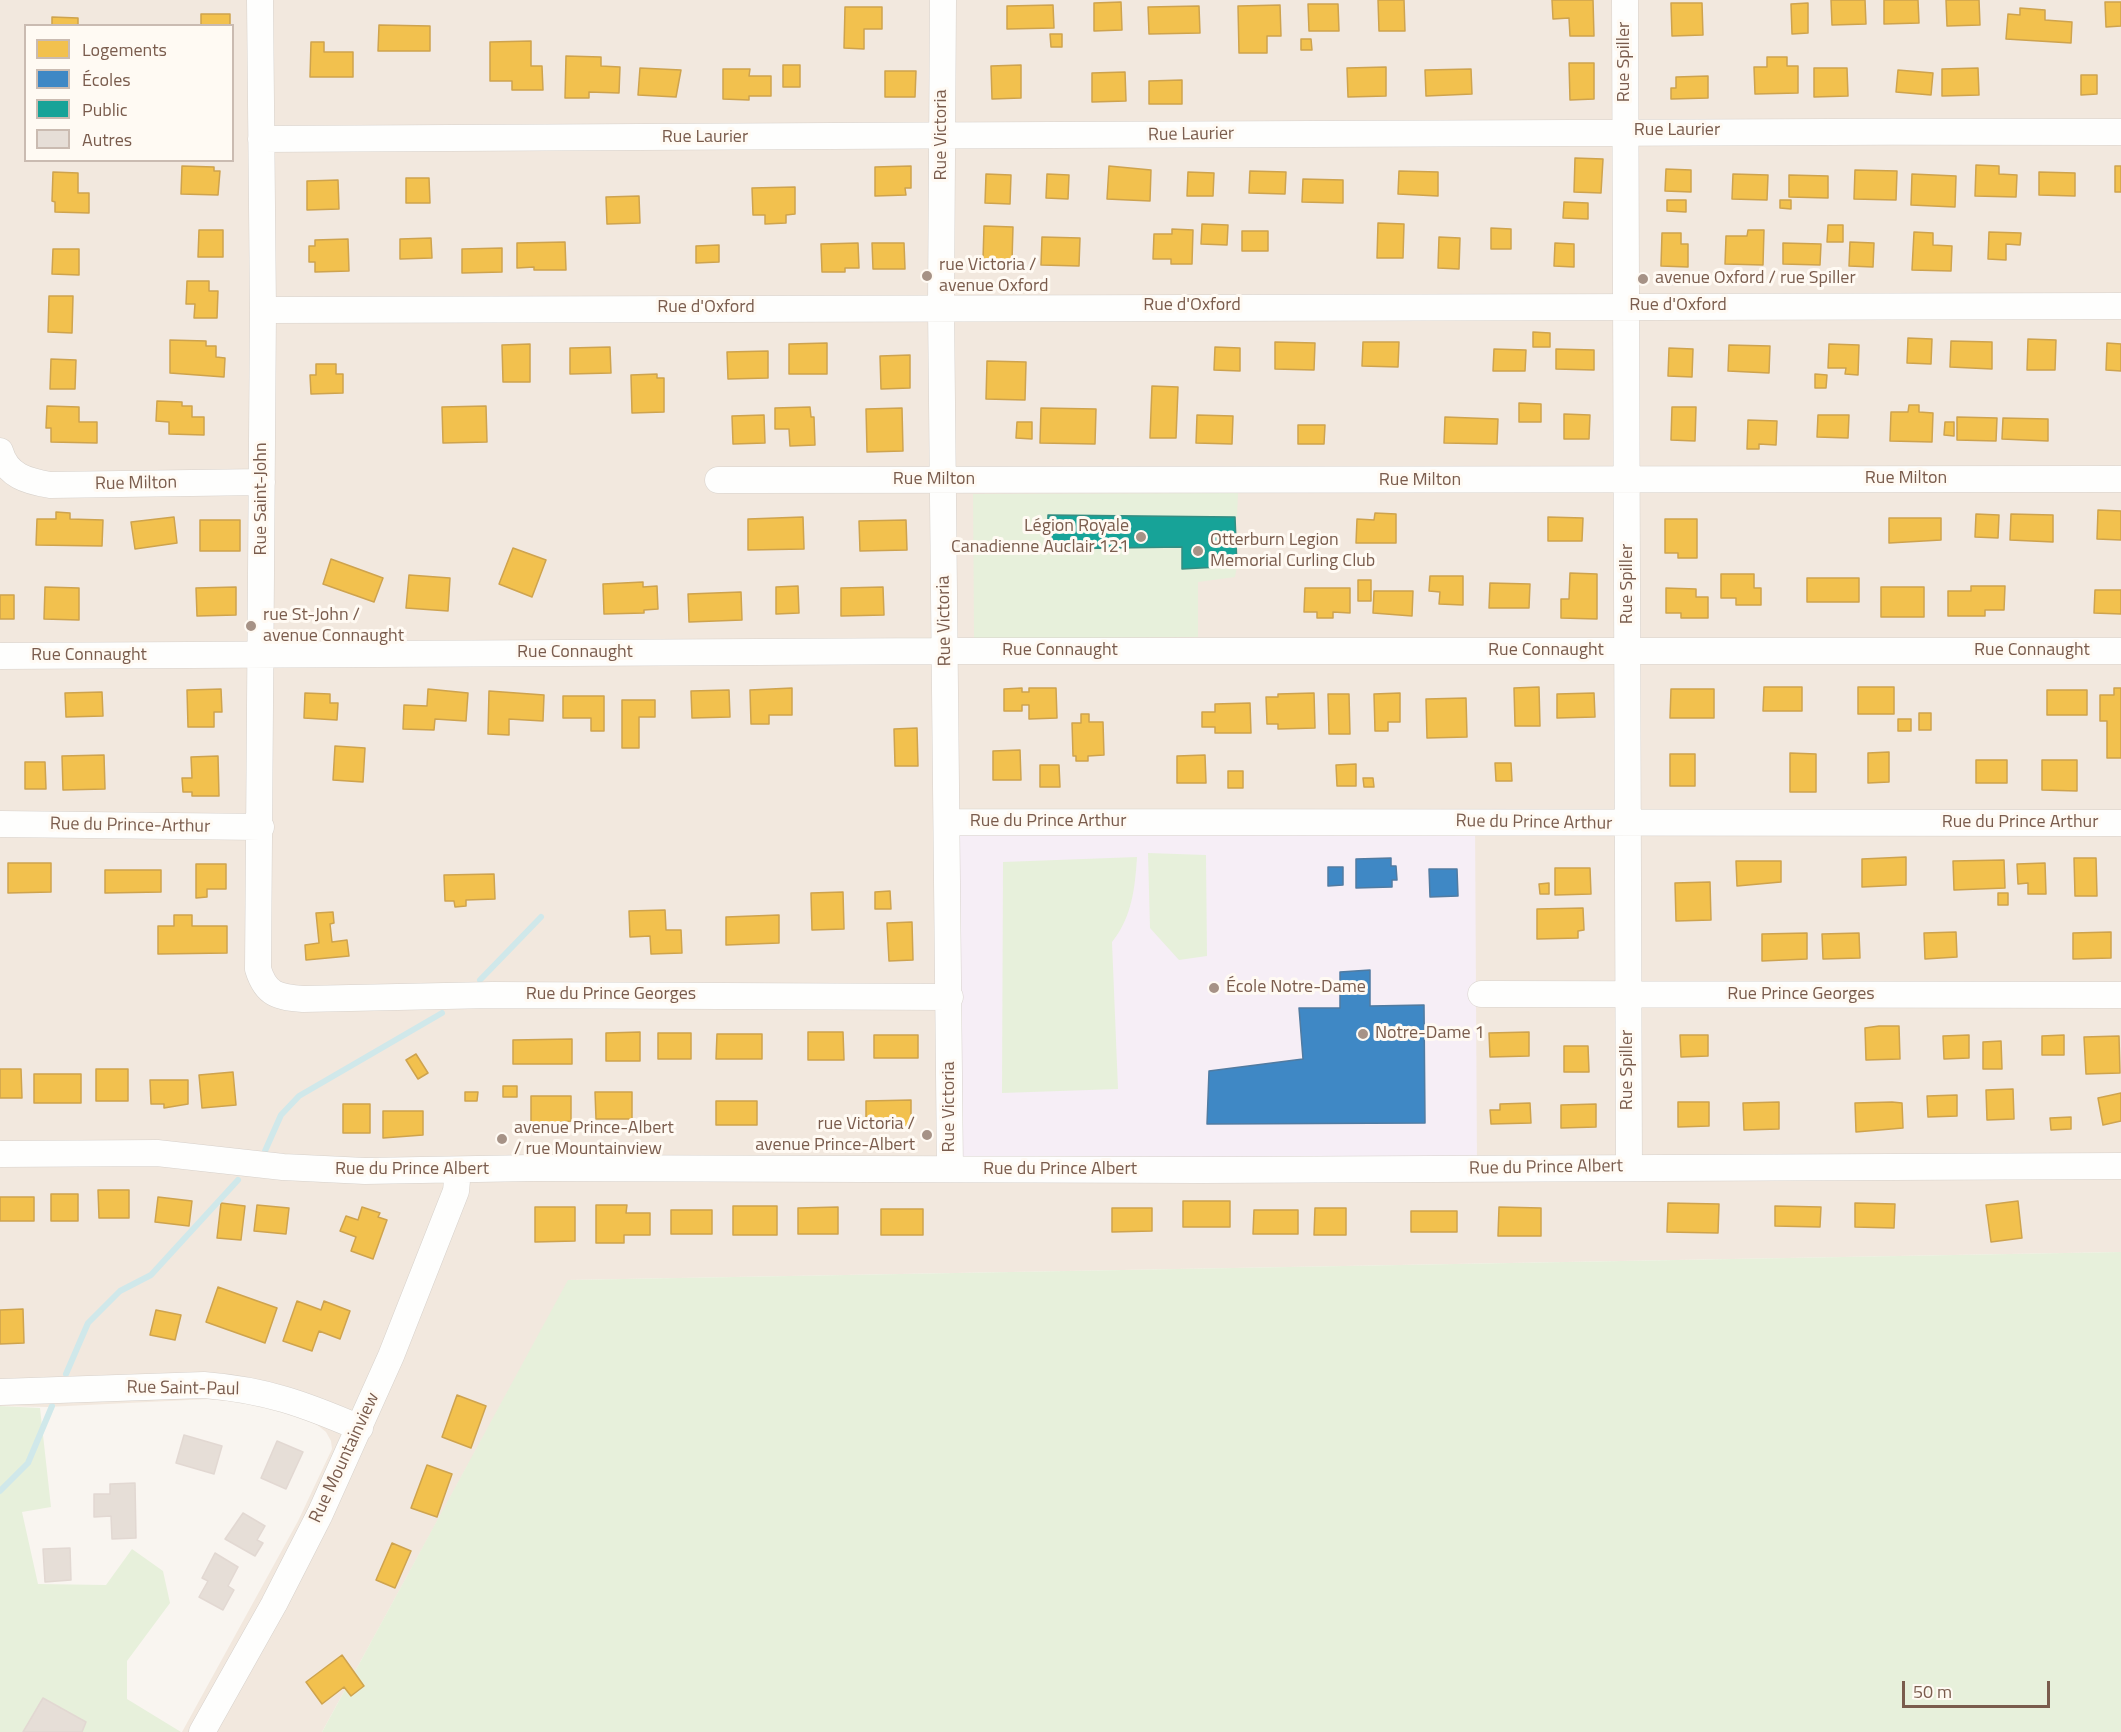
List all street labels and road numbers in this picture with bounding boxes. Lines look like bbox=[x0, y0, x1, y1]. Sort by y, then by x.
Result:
street label: Rue Spiller bbox=[1614, 22, 1636, 102]
street label: Rue Victoria bbox=[931, 90, 953, 180]
street label: Rue Laurier bbox=[1634, 120, 1720, 142]
street label: Rue Laurier bbox=[1148, 123, 1234, 147]
street label: Rue Laurier bbox=[662, 127, 748, 149]
street label: Rue d'Oxford bbox=[1143, 295, 1241, 317]
street label: Rue d'Oxford bbox=[1629, 295, 1727, 317]
street label: Rue d'Oxford bbox=[657, 297, 755, 319]
street label: Rue Saint-John bbox=[251, 442, 273, 556]
street label: Rue Milton bbox=[1865, 468, 1947, 490]
street label: Rue Milton bbox=[893, 469, 975, 491]
street label: Rue Milton bbox=[1379, 470, 1461, 492]
street label: Rue Milton bbox=[95, 472, 177, 496]
street label: Rue Spiller bbox=[1617, 544, 1639, 624]
street label: Rue Victoria bbox=[933, 575, 957, 667]
street label: Rue Connaught bbox=[1002, 640, 1118, 662]
street label: Rue Connaught bbox=[1488, 640, 1604, 662]
street label: Rue Connaught bbox=[1974, 640, 2090, 662]
street label: Rue Connaught bbox=[517, 642, 633, 664]
street label: Rue Connaught bbox=[31, 645, 147, 667]
street label: Rue du Prince Arthur bbox=[970, 811, 1126, 833]
street label: Rue du Prince Arthur bbox=[1455, 811, 1613, 835]
street label: Rue du Prince Arthur bbox=[1942, 812, 2098, 834]
street label: Rue du Prince-Arthur bbox=[50, 814, 210, 838]
street label: Rue du Prince Georges bbox=[526, 984, 696, 1006]
street label: Rue Prince Georges bbox=[1727, 984, 1875, 1006]
street label: Rue Spiller bbox=[1617, 1030, 1639, 1110]
street label: Rue Victoria bbox=[939, 1062, 961, 1152]
street label: Rue du Prince Albert bbox=[1469, 1156, 1623, 1180]
street label: Rue du Prince Albert bbox=[335, 1159, 489, 1181]
street label: Rue du Prince Albert bbox=[983, 1159, 1137, 1181]
street label: Rue Saint-Paul bbox=[126, 1377, 240, 1401]
street label: Rue Mountainview bbox=[305, 1389, 385, 1527]

